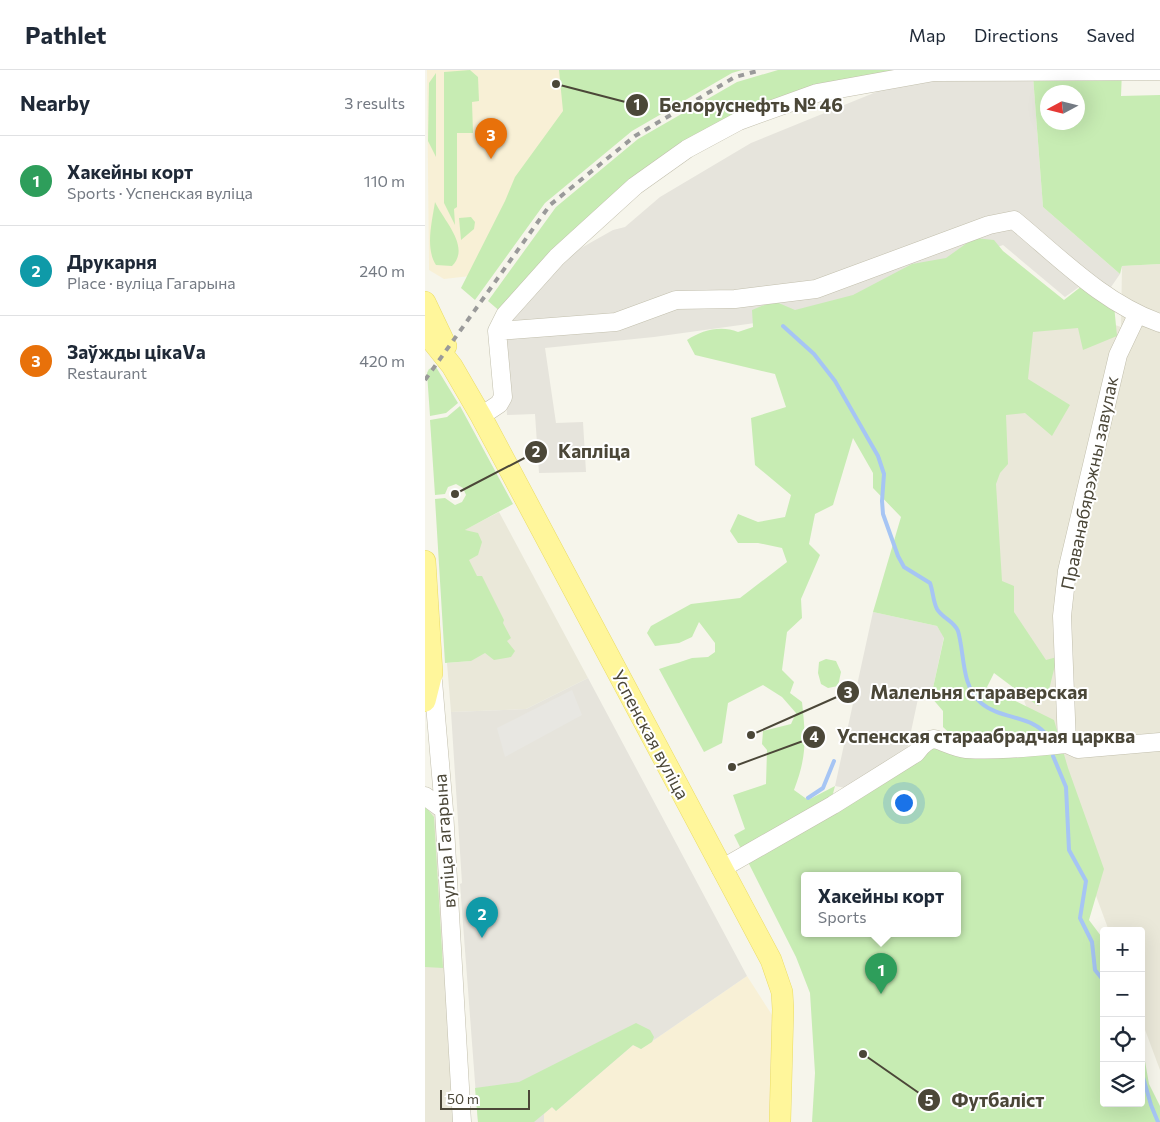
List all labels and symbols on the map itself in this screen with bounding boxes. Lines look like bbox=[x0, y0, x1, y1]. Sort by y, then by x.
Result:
north arrow bbox=[1040, 85, 1085, 130]
callout: Белоруснефть № 46 bbox=[625, 88, 853, 122]
text: Белоруснефть № 46 bbox=[659, 93, 843, 116]
text: 1 bbox=[634, 95, 640, 113]
pin: 3 bbox=[475, 118, 507, 159]
street label: Праванабярэжны завулак bbox=[1056, 374, 1123, 592]
callout: Капліца bbox=[523, 435, 640, 469]
text: Капліца bbox=[558, 439, 630, 462]
text: 2 bbox=[532, 442, 540, 460]
street label: Успенская вуліца bbox=[608, 666, 694, 803]
callout: Малельня стараверская bbox=[836, 675, 1098, 709]
text: Малельня стараверская bbox=[870, 680, 1088, 703]
text: 3 bbox=[844, 683, 853, 701]
callout: Успенская стараабрадчая царква bbox=[802, 720, 1145, 754]
text: Успенская стараабрадчая царква bbox=[837, 724, 1135, 747]
text: 4 bbox=[809, 727, 819, 745]
street label: вуліца Гагарына bbox=[428, 773, 460, 909]
your location bbox=[891, 790, 917, 816]
pin: 2 bbox=[466, 897, 498, 938]
pin: 1 bbox=[865, 953, 897, 994]
callout: Футбаліст bbox=[917, 1083, 1055, 1117]
scale bar bbox=[440, 1087, 530, 1110]
text: Футбаліст bbox=[952, 1088, 1044, 1111]
text: 5 bbox=[925, 1091, 934, 1109]

